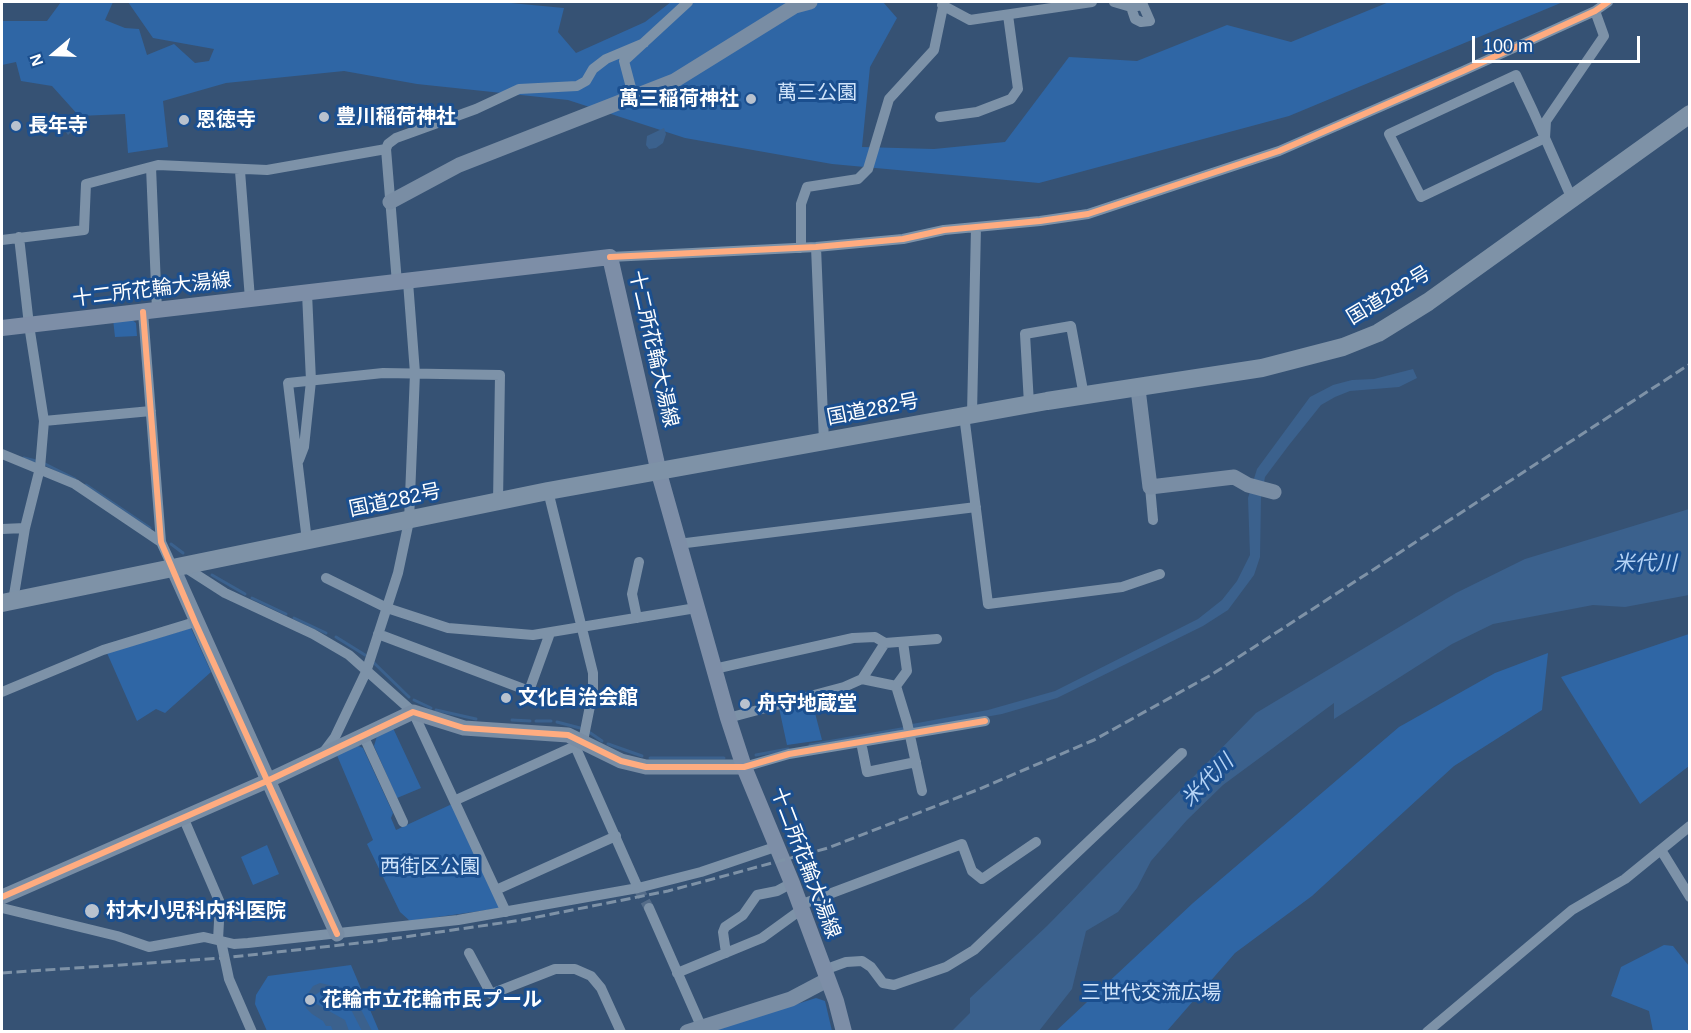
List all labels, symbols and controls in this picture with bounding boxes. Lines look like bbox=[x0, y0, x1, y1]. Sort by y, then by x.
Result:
north arrow bbox=[24, 24, 84, 84]
scale bar bbox=[1475, 24, 1643, 62]
text: 100 m bbox=[1483, 36, 1533, 56]
text: N bbox=[27, 52, 46, 68]
park label: 萬三公園 bbox=[777, 81, 857, 105]
place label: 萬三稲荷神社 bbox=[619, 87, 739, 111]
marker: 萬三稲荷神社 bbox=[744, 92, 758, 106]
place label: 豊川稲荷神社 bbox=[336, 105, 456, 129]
place label: 恩徳寺 bbox=[196, 108, 256, 132]
marker: 豊川稲荷神社 bbox=[317, 110, 331, 124]
marker: 恩徳寺 bbox=[177, 113, 191, 127]
place label: 長年寺 bbox=[28, 114, 88, 138]
marker: 長年寺 bbox=[9, 119, 23, 133]
street label: 国道282号 bbox=[1343, 262, 1435, 330]
street label: 十二所花輪大湯線 bbox=[71, 268, 233, 312]
street label: 十二所花輪大湯線 bbox=[623, 268, 683, 430]
street label: 国道282号 bbox=[825, 389, 921, 431]
street label: 国道282号 bbox=[347, 480, 443, 522]
water label: 米代川 bbox=[1614, 551, 1676, 577]
place label: 文化自治会館 bbox=[518, 686, 638, 710]
marker: 文化自治会館 bbox=[499, 691, 513, 705]
place label: 舟守地蔵堂 bbox=[757, 692, 857, 716]
marker: 舟守地蔵堂 bbox=[738, 697, 752, 711]
water label: 米代川 bbox=[1177, 750, 1239, 812]
street label: 十二所花輪大湯線 bbox=[765, 784, 845, 942]
park label: 西街区公園 bbox=[380, 855, 480, 879]
place label: 村木小児科内科医院 bbox=[106, 899, 286, 923]
marker: 村木小児科内科医院 bbox=[83, 902, 101, 920]
park label: 三世代交流広場 bbox=[1081, 981, 1221, 1005]
place label: 花輪市立花輪市民プール bbox=[322, 988, 542, 1012]
marker: 花輪市立花輪市民プール bbox=[303, 993, 317, 1007]

